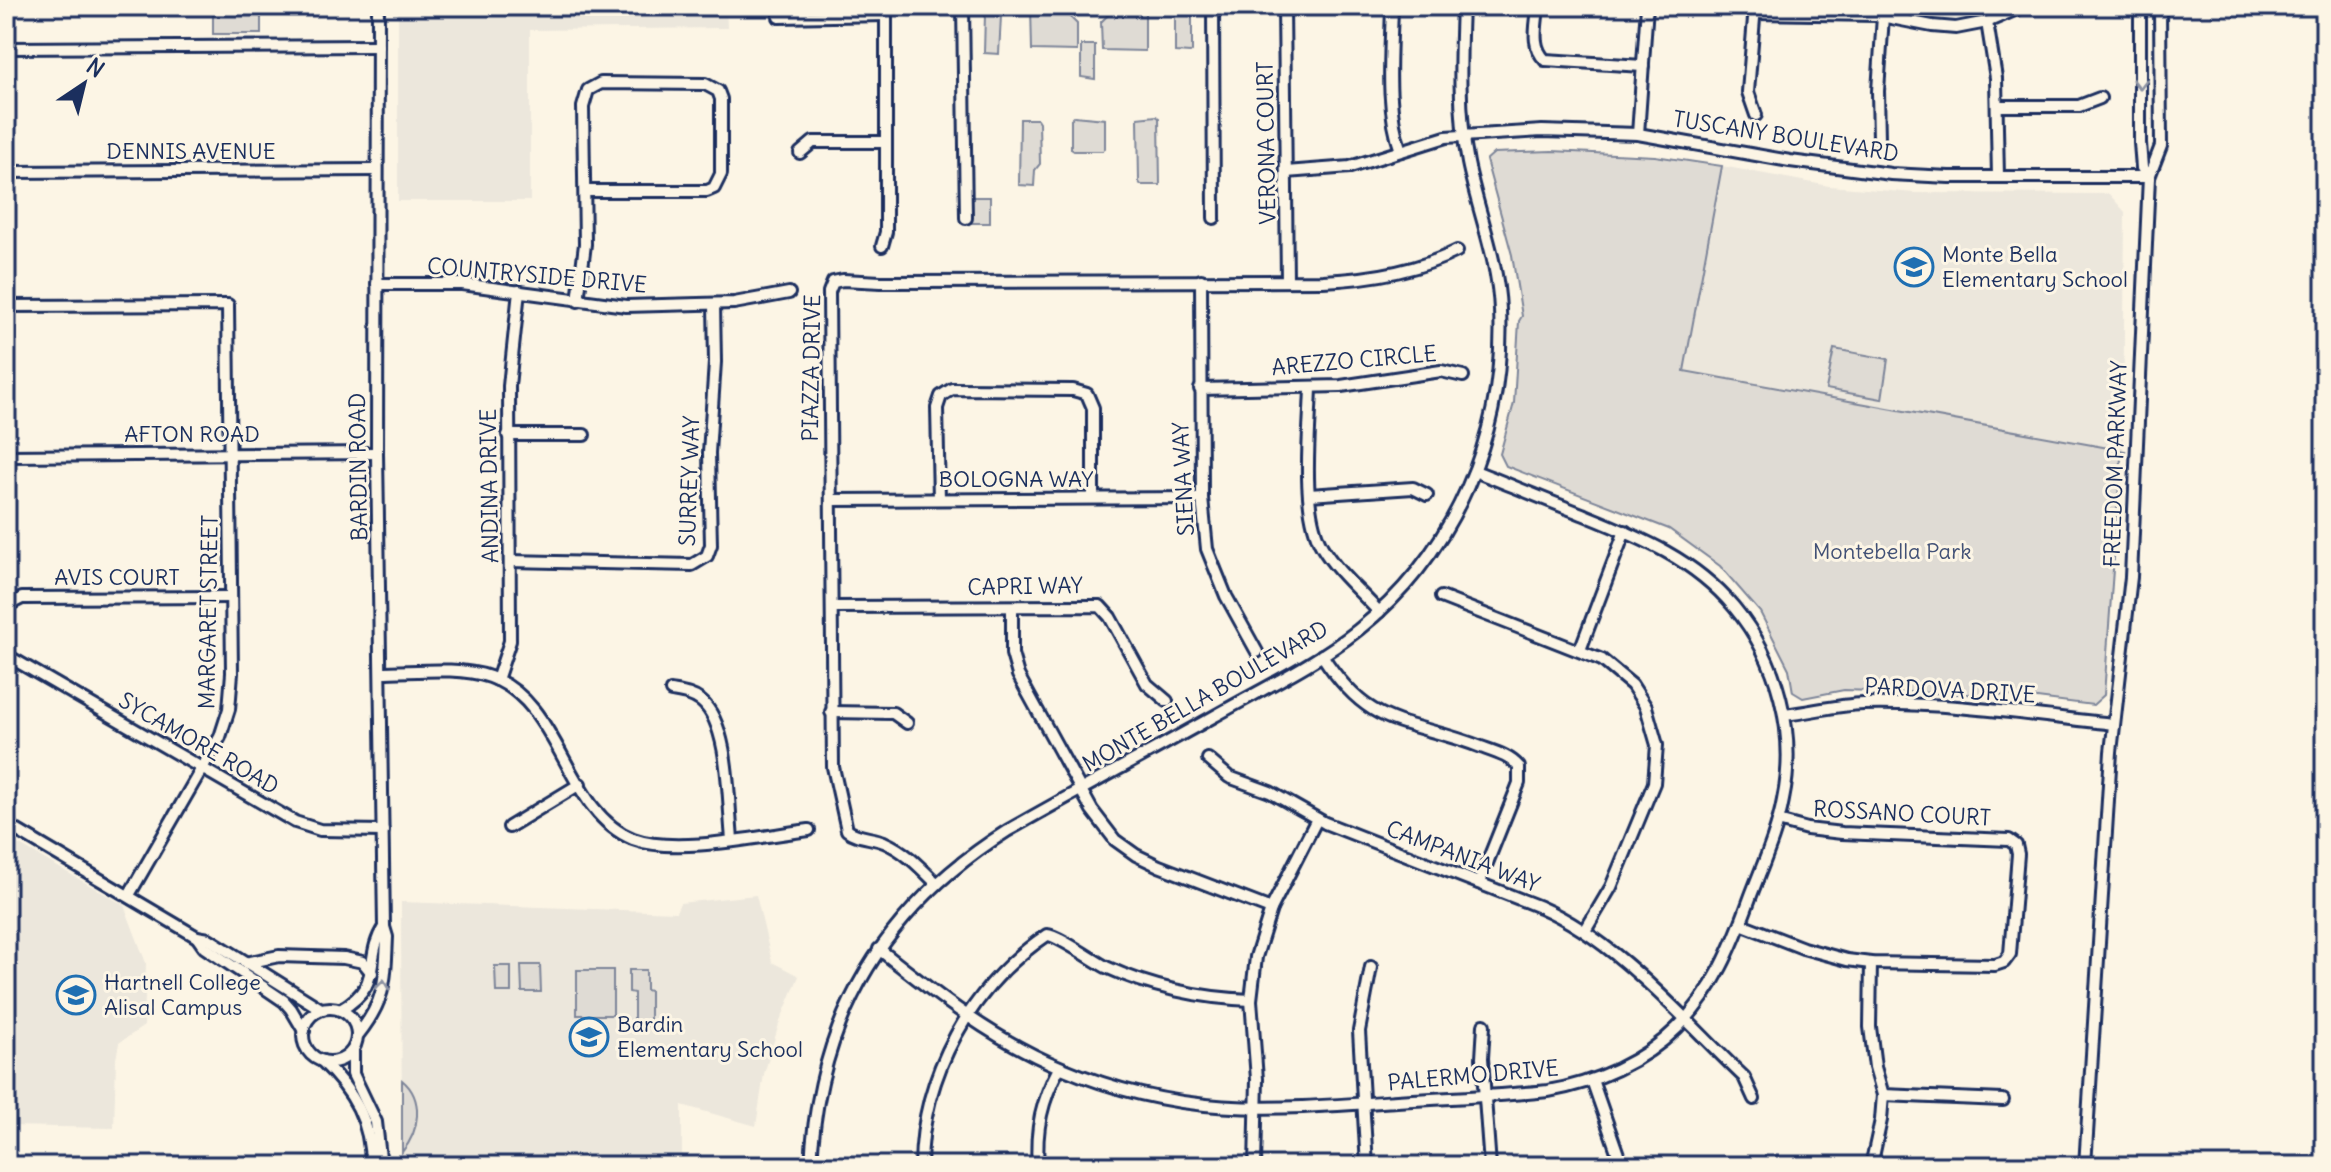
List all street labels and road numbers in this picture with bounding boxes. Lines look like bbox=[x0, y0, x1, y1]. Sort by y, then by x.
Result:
street label: VERONA COURT bbox=[1251, 61, 1281, 225]
street label: TUSCANY BOULEVARD bbox=[1671, 104, 1901, 168]
street label: DENNIS AVENUE bbox=[106, 137, 276, 165]
street label: COUNTRYSIDE DRIVE bbox=[426, 251, 648, 299]
street label: PIAZZA DRIVE bbox=[796, 294, 826, 442]
street label: AREZZO CIRCLE bbox=[1270, 339, 1438, 381]
street label: FREEDOM PARKWAY bbox=[2097, 360, 2133, 568]
street label: BARDIN ROAD bbox=[343, 393, 373, 541]
street label: ANDINA DRIVE bbox=[474, 409, 504, 563]
street label: SURREY WAY bbox=[673, 415, 705, 547]
street label: AFTON ROAD bbox=[124, 420, 260, 448]
street label: SIENA WAY bbox=[1166, 421, 1200, 537]
street label: BOLOGNA WAY bbox=[939, 465, 1093, 493]
street label: MARGARET STREET bbox=[192, 515, 224, 709]
street label: AVIS COURT bbox=[54, 563, 180, 591]
street label: CAPRI WAY bbox=[967, 571, 1083, 601]
street label: MONTE BELLA BOULEVARD bbox=[1077, 614, 1333, 778]
street label: PARDOVA DRIVE bbox=[1864, 672, 2036, 708]
street label: SYCAMORE ROAD bbox=[114, 686, 284, 800]
street label: ROSSANO COURT bbox=[1812, 794, 1992, 832]
street label: CAMPANIA WAY bbox=[1382, 814, 1544, 898]
street label: PALERMO DRIVE bbox=[1386, 1054, 1560, 1096]

